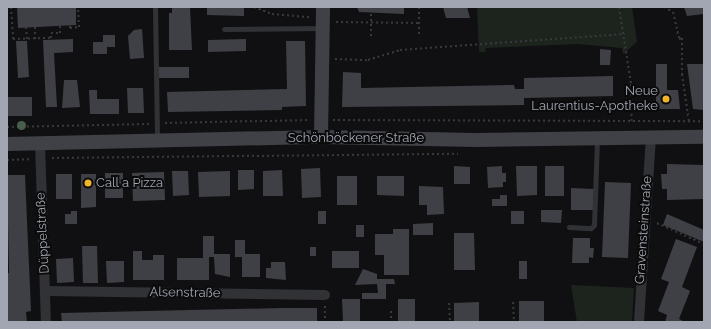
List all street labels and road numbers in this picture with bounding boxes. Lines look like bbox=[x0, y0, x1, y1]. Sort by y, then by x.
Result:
street label: Schönböckener Straße bbox=[288, 130, 424, 146]
street label: Gravensteinstraße bbox=[632, 175, 656, 285]
street label: Düppelstraße bbox=[33, 192, 53, 274]
street label: Alsenstraße bbox=[149, 285, 221, 301]

